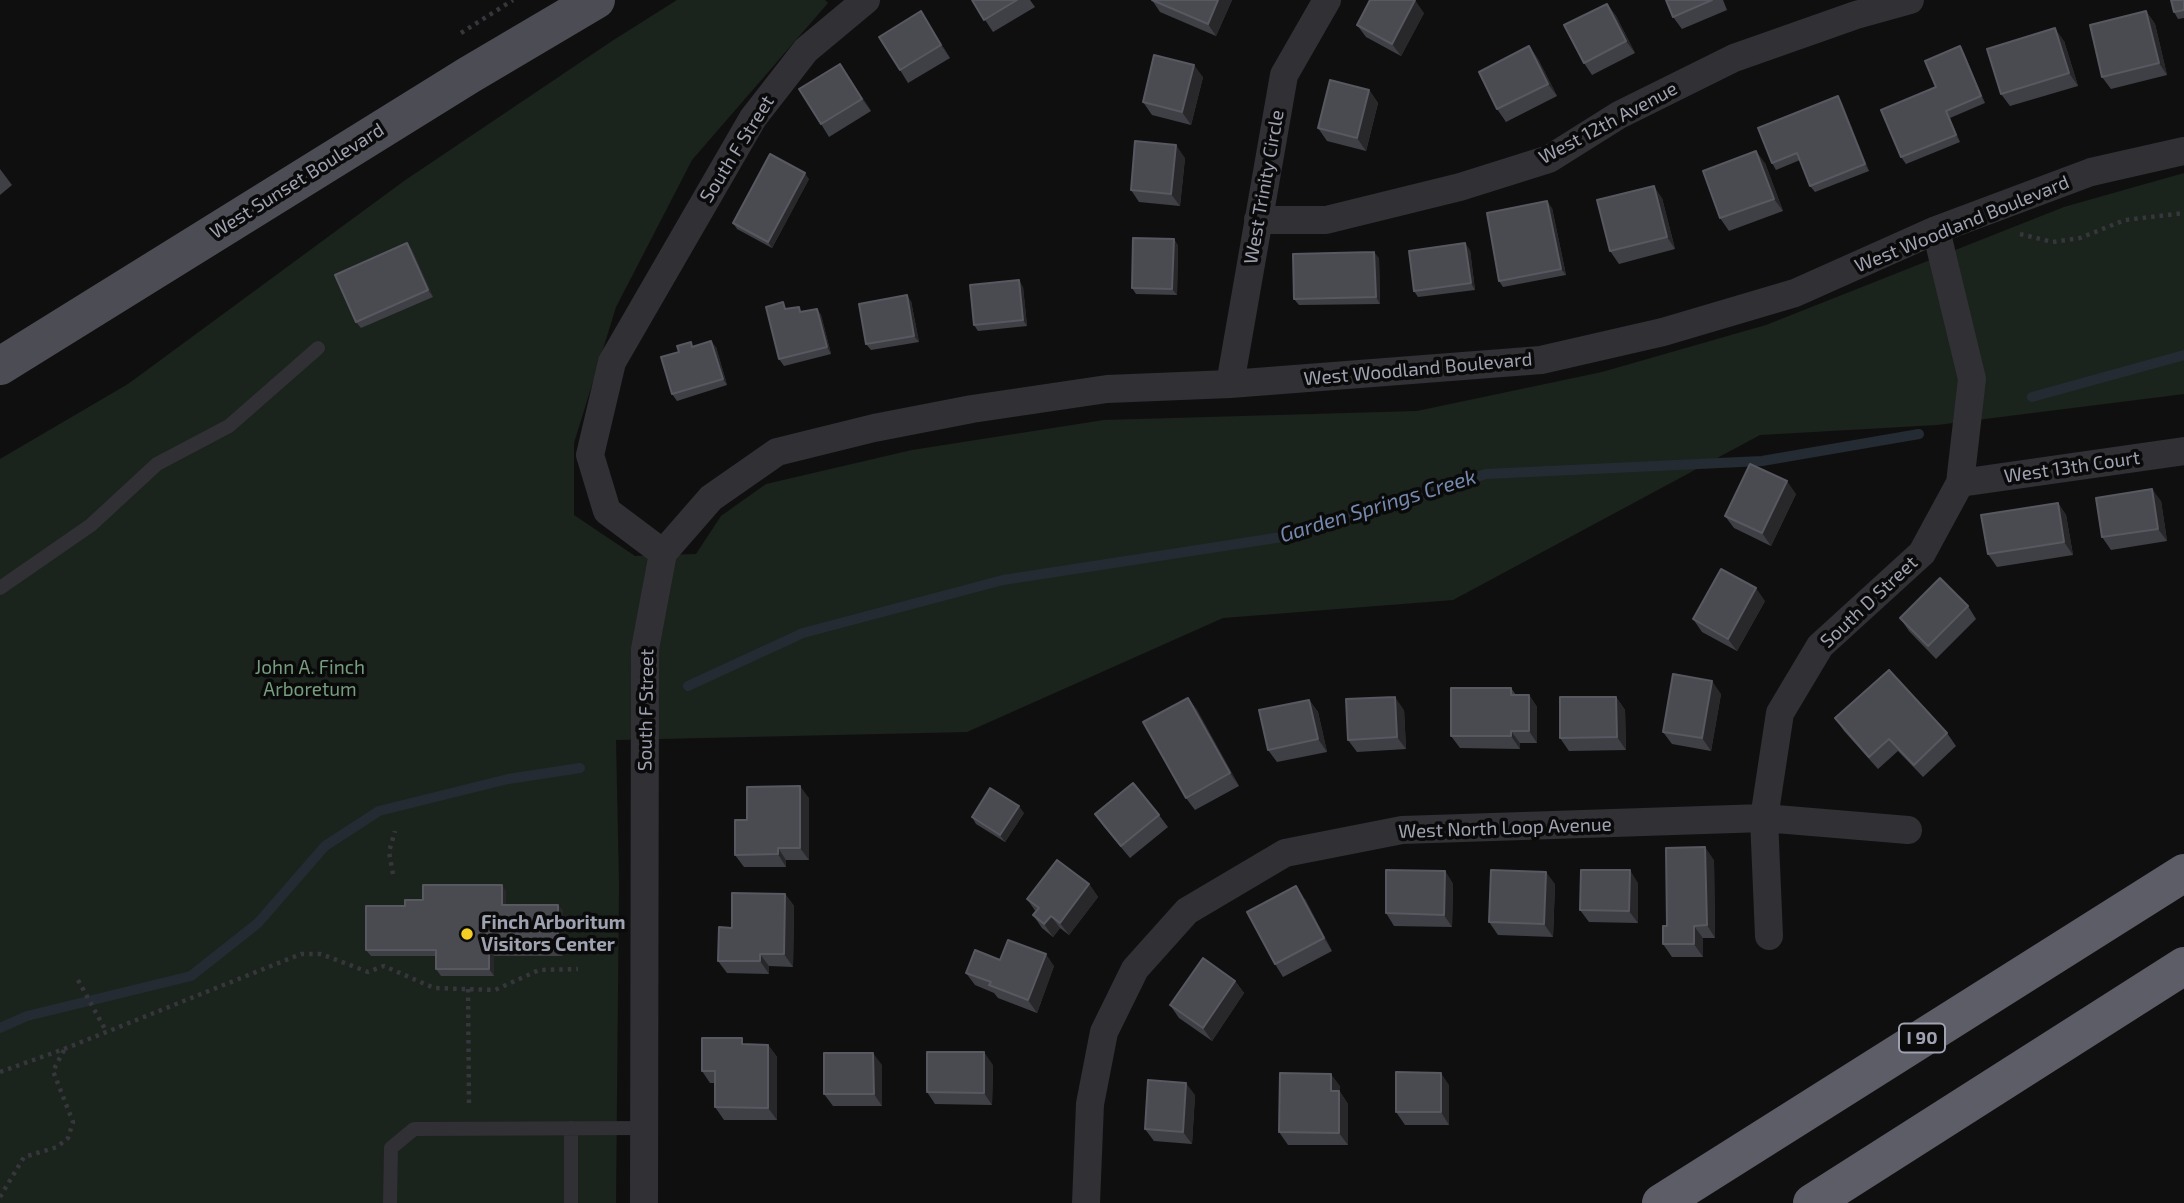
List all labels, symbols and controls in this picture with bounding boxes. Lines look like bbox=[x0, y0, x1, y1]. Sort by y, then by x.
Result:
street label: West 12th Avenue bbox=[1535, 77, 1681, 169]
street label: South F Street bbox=[695, 91, 779, 207]
street label: West Trinity Circle bbox=[1239, 108, 1289, 266]
street label: West Sunset Boulevard bbox=[206, 118, 388, 244]
street label: West Woodland Boulevard bbox=[1851, 170, 2073, 278]
street label: West Woodland Boulevard bbox=[1303, 348, 1533, 390]
street label: West 13th Court bbox=[2003, 446, 2141, 488]
water label: Garden Springs Creek bbox=[1277, 464, 1479, 548]
street label: South D Street bbox=[1816, 551, 1922, 653]
street label: South F Street bbox=[634, 649, 658, 771]
park label: John A. Finch Arboretum bbox=[255, 657, 365, 701]
street label: West North Loop Avenue bbox=[1398, 813, 1612, 843]
place label: Finch Arboritum Visitors Center bbox=[481, 912, 626, 956]
marker: Finch Arboritum Visitors Center bbox=[459, 926, 475, 942]
road number: I 90 bbox=[1899, 1023, 1945, 1052]

